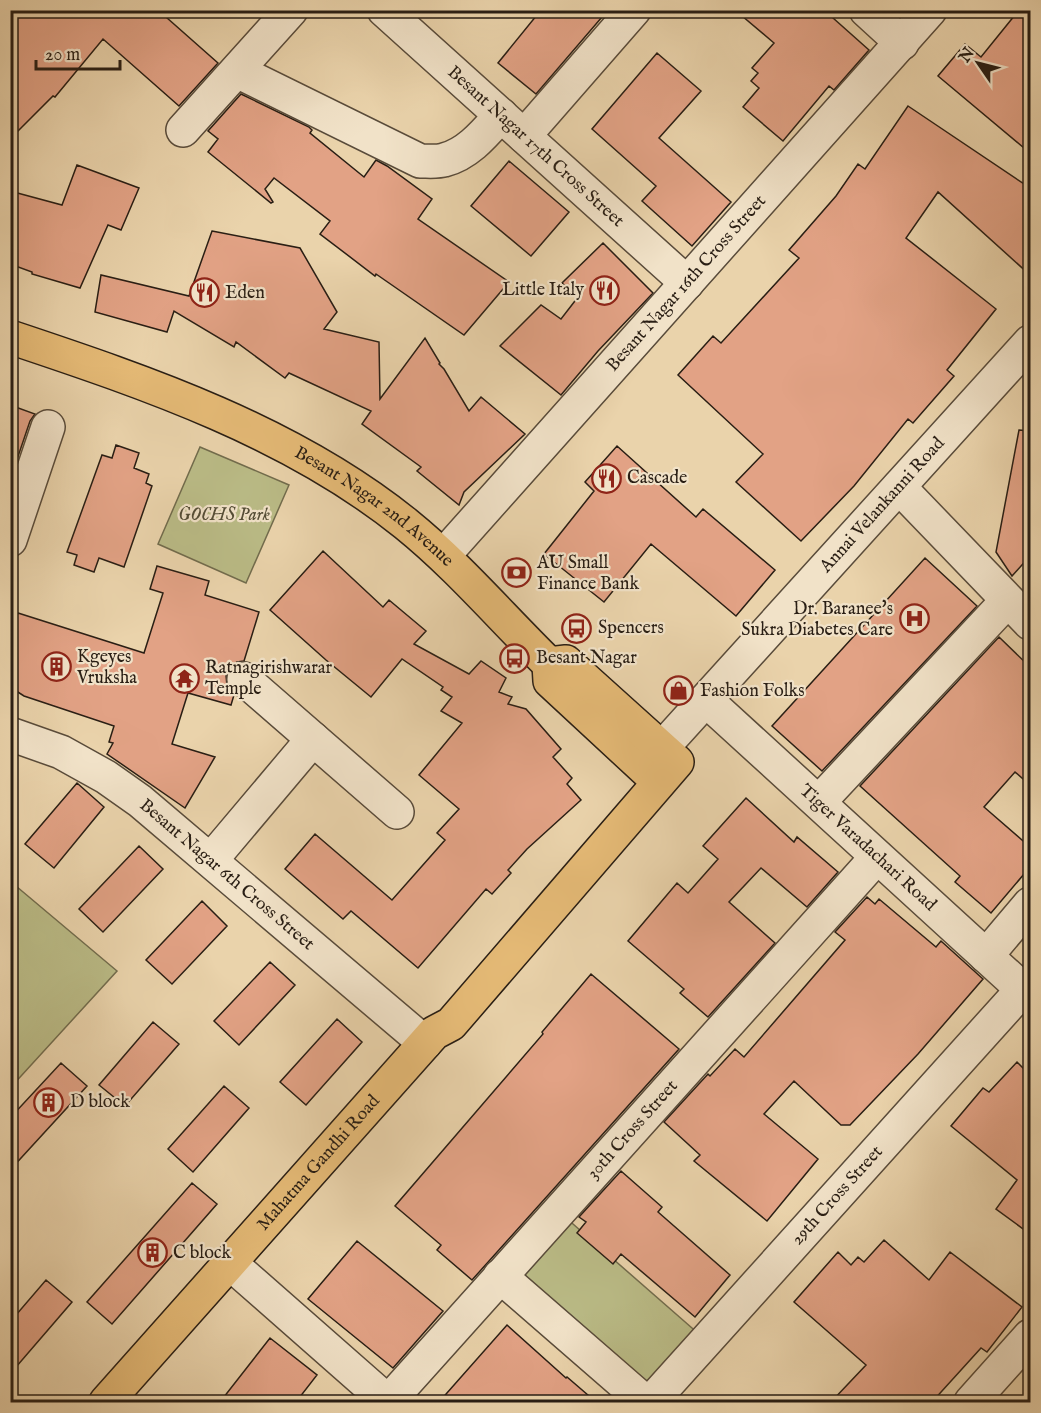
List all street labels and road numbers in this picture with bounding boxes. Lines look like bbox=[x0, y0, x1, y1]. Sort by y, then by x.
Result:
street label: Besant Nagar 17th Cross Street bbox=[442, 61, 629, 232]
street label: Besant Nagar 16th Cross Street bbox=[601, 190, 771, 377]
street label: Annai Velankanni Road bbox=[814, 432, 950, 578]
street label: Besant Nagar 2nd Avenue bbox=[290, 441, 458, 572]
street label: Tiger Varadachari Road bbox=[794, 779, 941, 916]
street label: Besant Nagar 6th Cross Street bbox=[134, 794, 319, 956]
street label: 30th Cross Street bbox=[582, 1075, 683, 1184]
street label: Mahatma Gandhi Road bbox=[252, 1090, 385, 1236]
street label: 29th Cross Street bbox=[786, 1141, 888, 1250]

